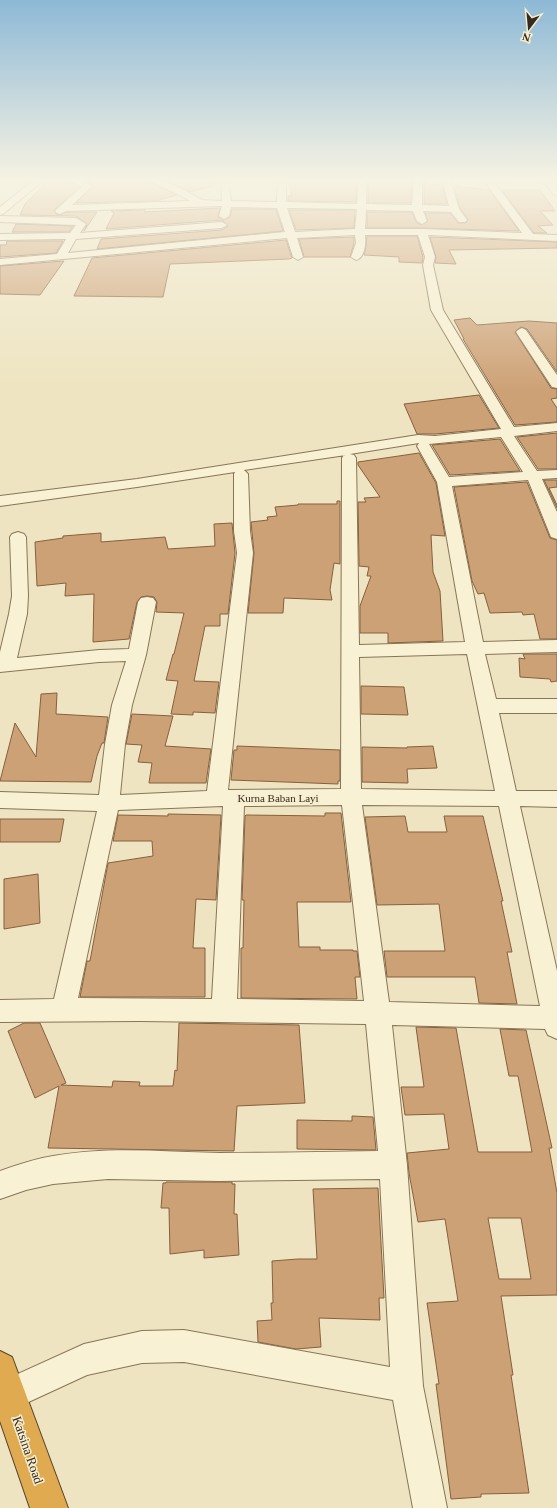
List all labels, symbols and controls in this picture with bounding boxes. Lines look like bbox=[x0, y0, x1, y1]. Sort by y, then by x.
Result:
north arrow bbox=[509, 8, 549, 48]
text: N bbox=[521, 31, 532, 44]
street label: Kurna Baban Layi bbox=[237, 792, 319, 804]
street label: Katsina Road bbox=[9, 1414, 47, 1486]

